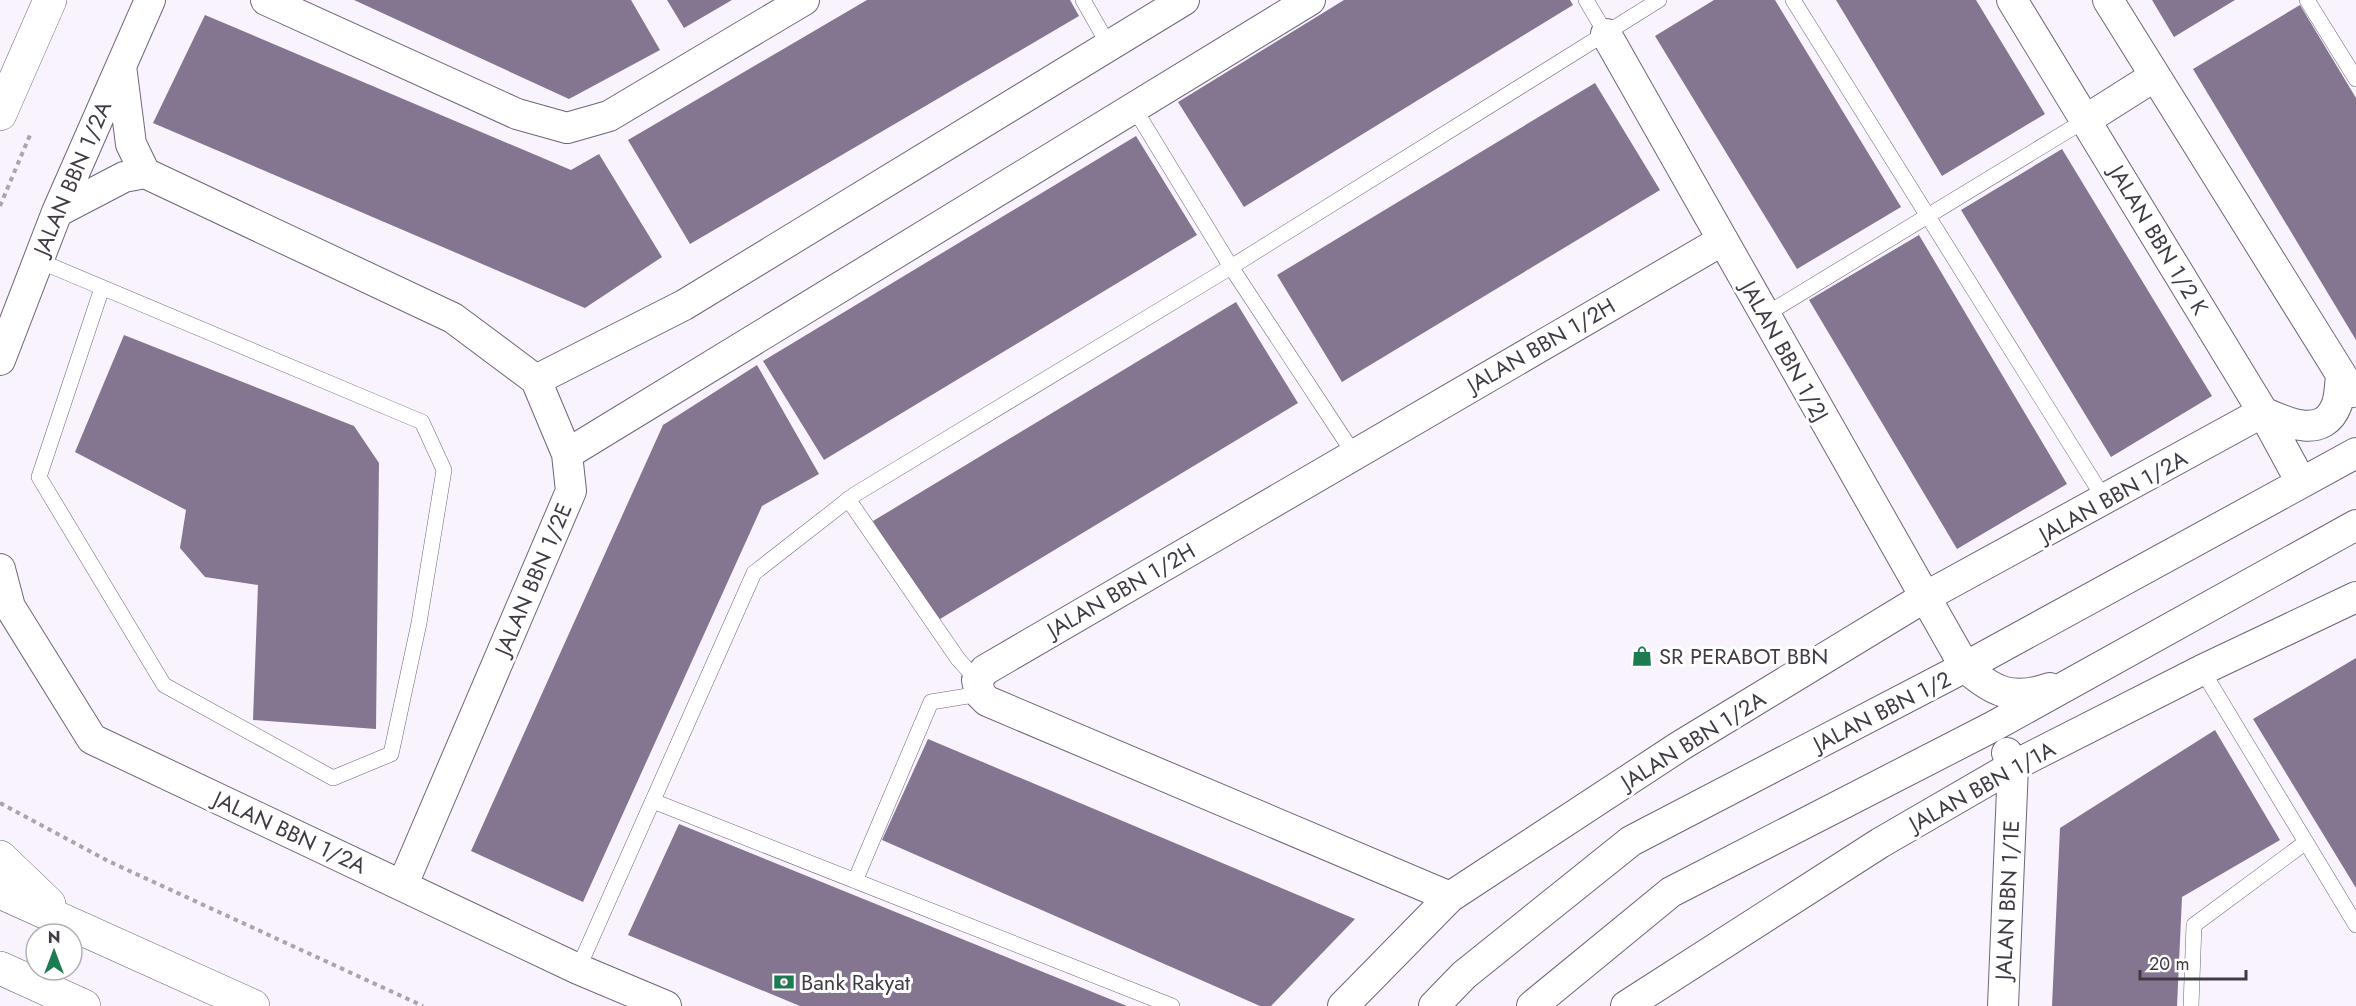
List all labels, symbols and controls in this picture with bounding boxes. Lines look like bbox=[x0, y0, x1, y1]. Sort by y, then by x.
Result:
street label: JALAN BBN 1/2A bbox=[24, 95, 119, 263]
street label: JALAN BBN 1/2 K bbox=[2100, 157, 2217, 321]
street label: JALAN BBN 1/2J bbox=[1732, 273, 1837, 427]
street label: JALAN BBN 1/2H bbox=[1458, 290, 1621, 402]
street label: JALAN BBN 1/2A bbox=[2030, 442, 2193, 551]
street label: JALAN BBN 1/2E bbox=[485, 498, 579, 663]
street label: JALAN BBN 1/2H bbox=[1038, 535, 1201, 647]
place label: SR PERABOT BBN bbox=[1659, 640, 1828, 672]
shop icon: SR PERABOT BBN bbox=[1630, 644, 1654, 668]
street label: JALAN BBN 1/2 bbox=[1805, 663, 1956, 761]
street label: JALAN BBN 1/2A bbox=[1612, 682, 1772, 799]
street label: JALAN BBN 1/1A bbox=[1901, 732, 2061, 841]
street label: JALAN BBN 1/2A bbox=[206, 781, 372, 882]
street label: JALAN BBN 1/1E bbox=[1987, 819, 2027, 984]
north arrow bbox=[24, 922, 84, 982]
text: N bbox=[48, 926, 60, 949]
scale bar bbox=[2140, 943, 2246, 981]
text: 20 m bbox=[2149, 951, 2189, 977]
place label: Bank Rakyat bbox=[801, 966, 911, 998]
bank icon: Bank Rakyat bbox=[772, 970, 796, 994]

